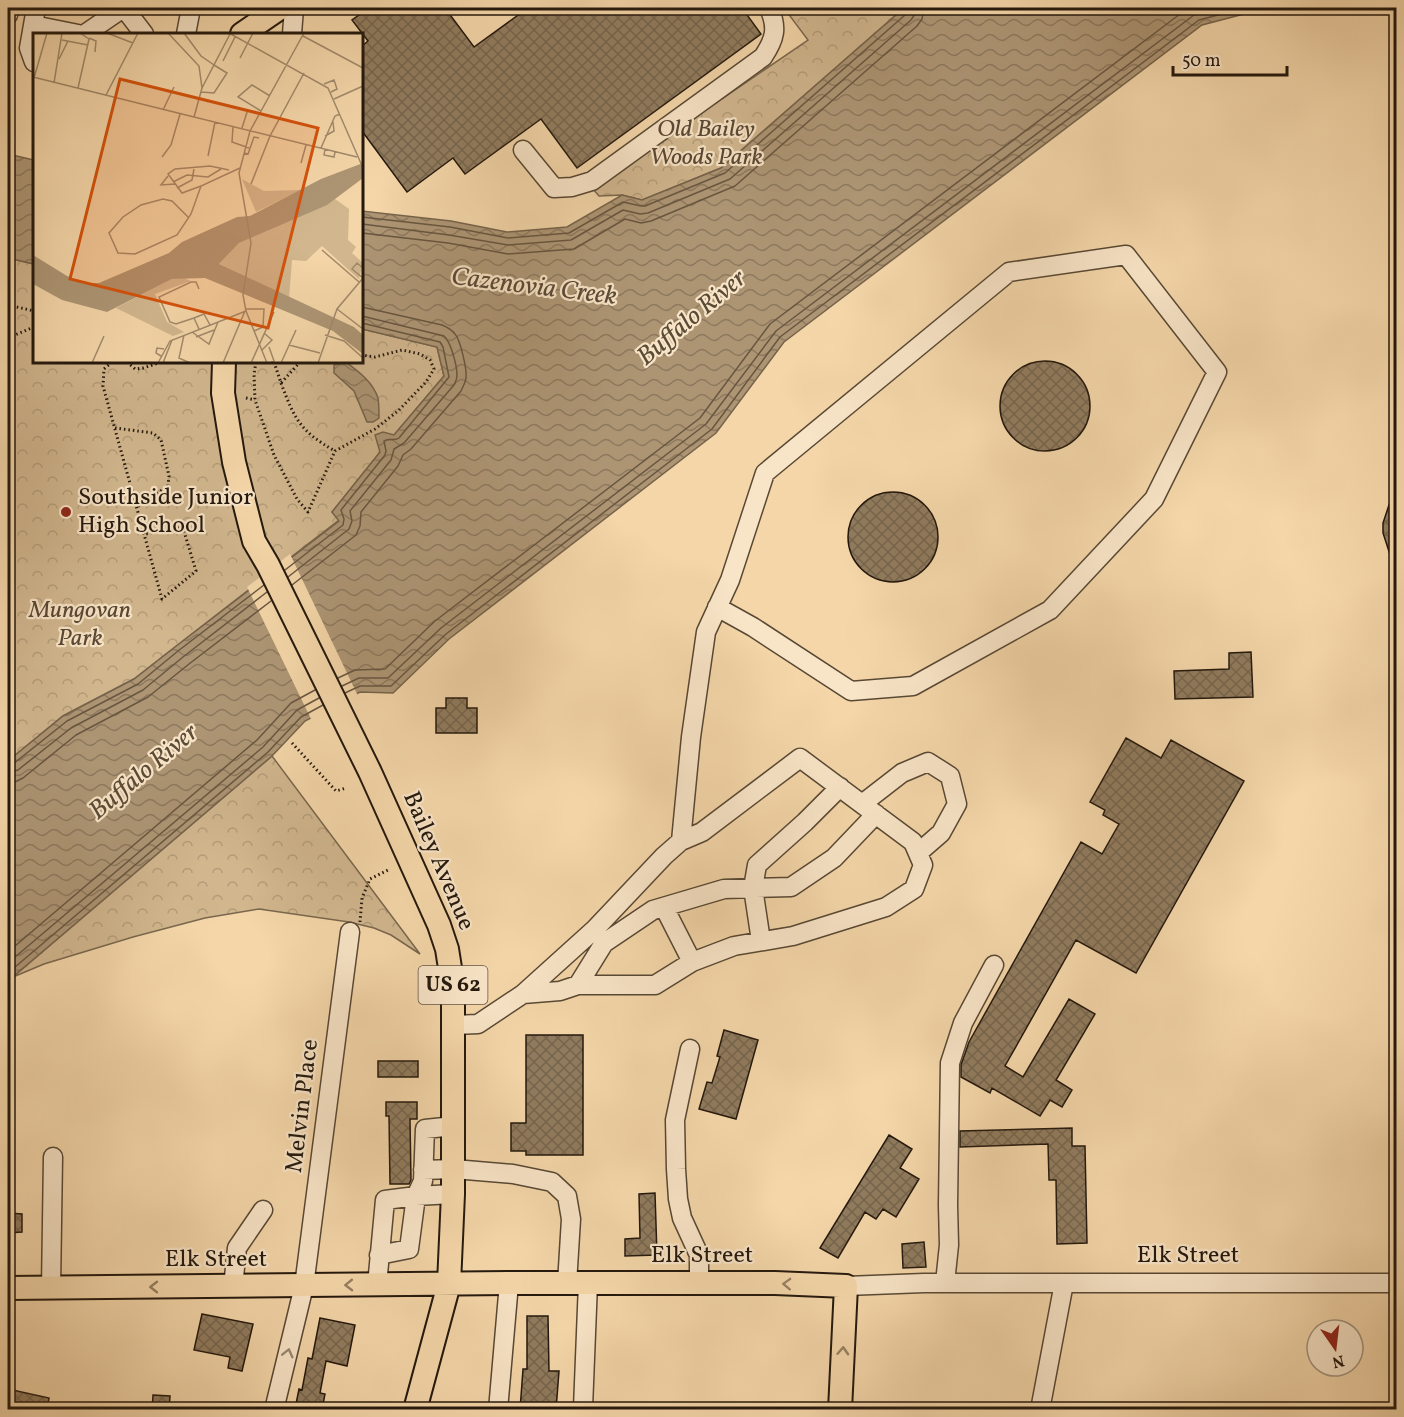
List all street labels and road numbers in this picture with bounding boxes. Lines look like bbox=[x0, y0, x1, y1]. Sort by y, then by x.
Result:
street label: Bailey Avenue bbox=[393, 786, 483, 936]
road number: US 62 bbox=[418, 966, 488, 1004]
street label: Melvin Place bbox=[278, 1037, 328, 1175]
street label: Elk Street bbox=[651, 1239, 753, 1273]
street label: Elk Street bbox=[1137, 1239, 1239, 1273]
street label: Elk Street bbox=[165, 1243, 267, 1277]

